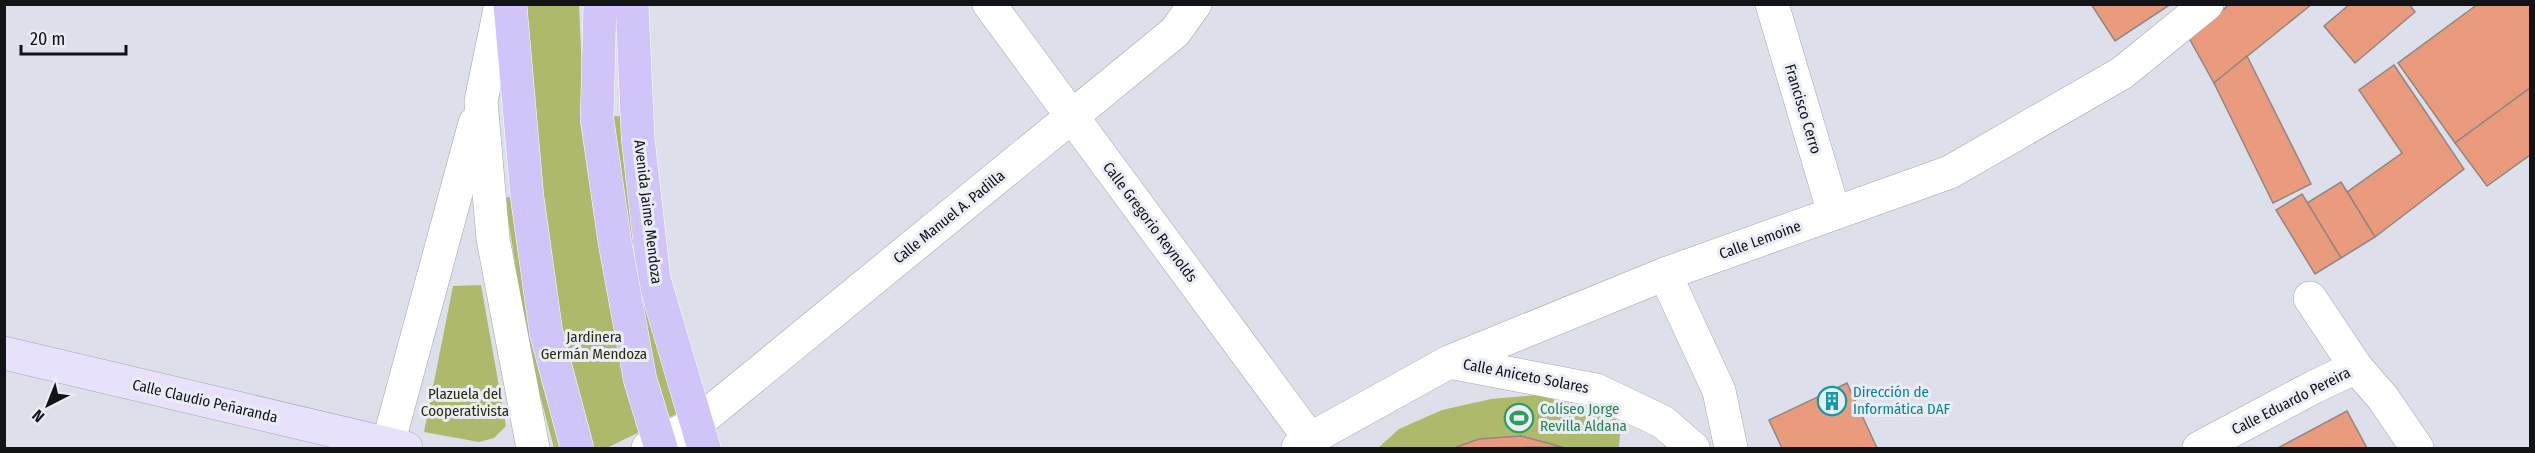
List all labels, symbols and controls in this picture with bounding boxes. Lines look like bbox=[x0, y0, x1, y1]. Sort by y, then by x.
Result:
scale bar bbox=[21, 18, 126, 56]
text: 20 m bbox=[30, 28, 65, 50]
street label: Francisco Cerro bbox=[1781, 62, 1825, 156]
street label: Avenida Jaime Mendoza bbox=[630, 139, 666, 285]
street label: Calle Gregorio Reynolds bbox=[1099, 158, 1201, 286]
street label: Calle Manuel A. Padilla bbox=[890, 167, 1008, 267]
street label: Calle Lemoine bbox=[1717, 217, 1803, 263]
park label: Jardinera Germán Mendoza bbox=[541, 328, 647, 363]
street label: Calle Aniceto Solares bbox=[1462, 355, 1590, 397]
street label: Calle Eduardo Pereira bbox=[2229, 363, 2353, 439]
north arrow bbox=[18, 375, 78, 435]
street label: Calle Claudio Peñaranda bbox=[131, 376, 279, 426]
place label: Dirección de Informática DAF bbox=[1853, 383, 1951, 418]
park label: Plazuela del Cooperativista bbox=[421, 385, 509, 420]
building icon: Dirección de Informática DAF bbox=[1816, 385, 1848, 417]
place label: Coliseo Jorge Revilla Aldana bbox=[1540, 400, 1627, 435]
sports icon: Coliseo Jorge Revilla Aldana bbox=[1503, 402, 1535, 434]
text: N bbox=[28, 406, 48, 426]

